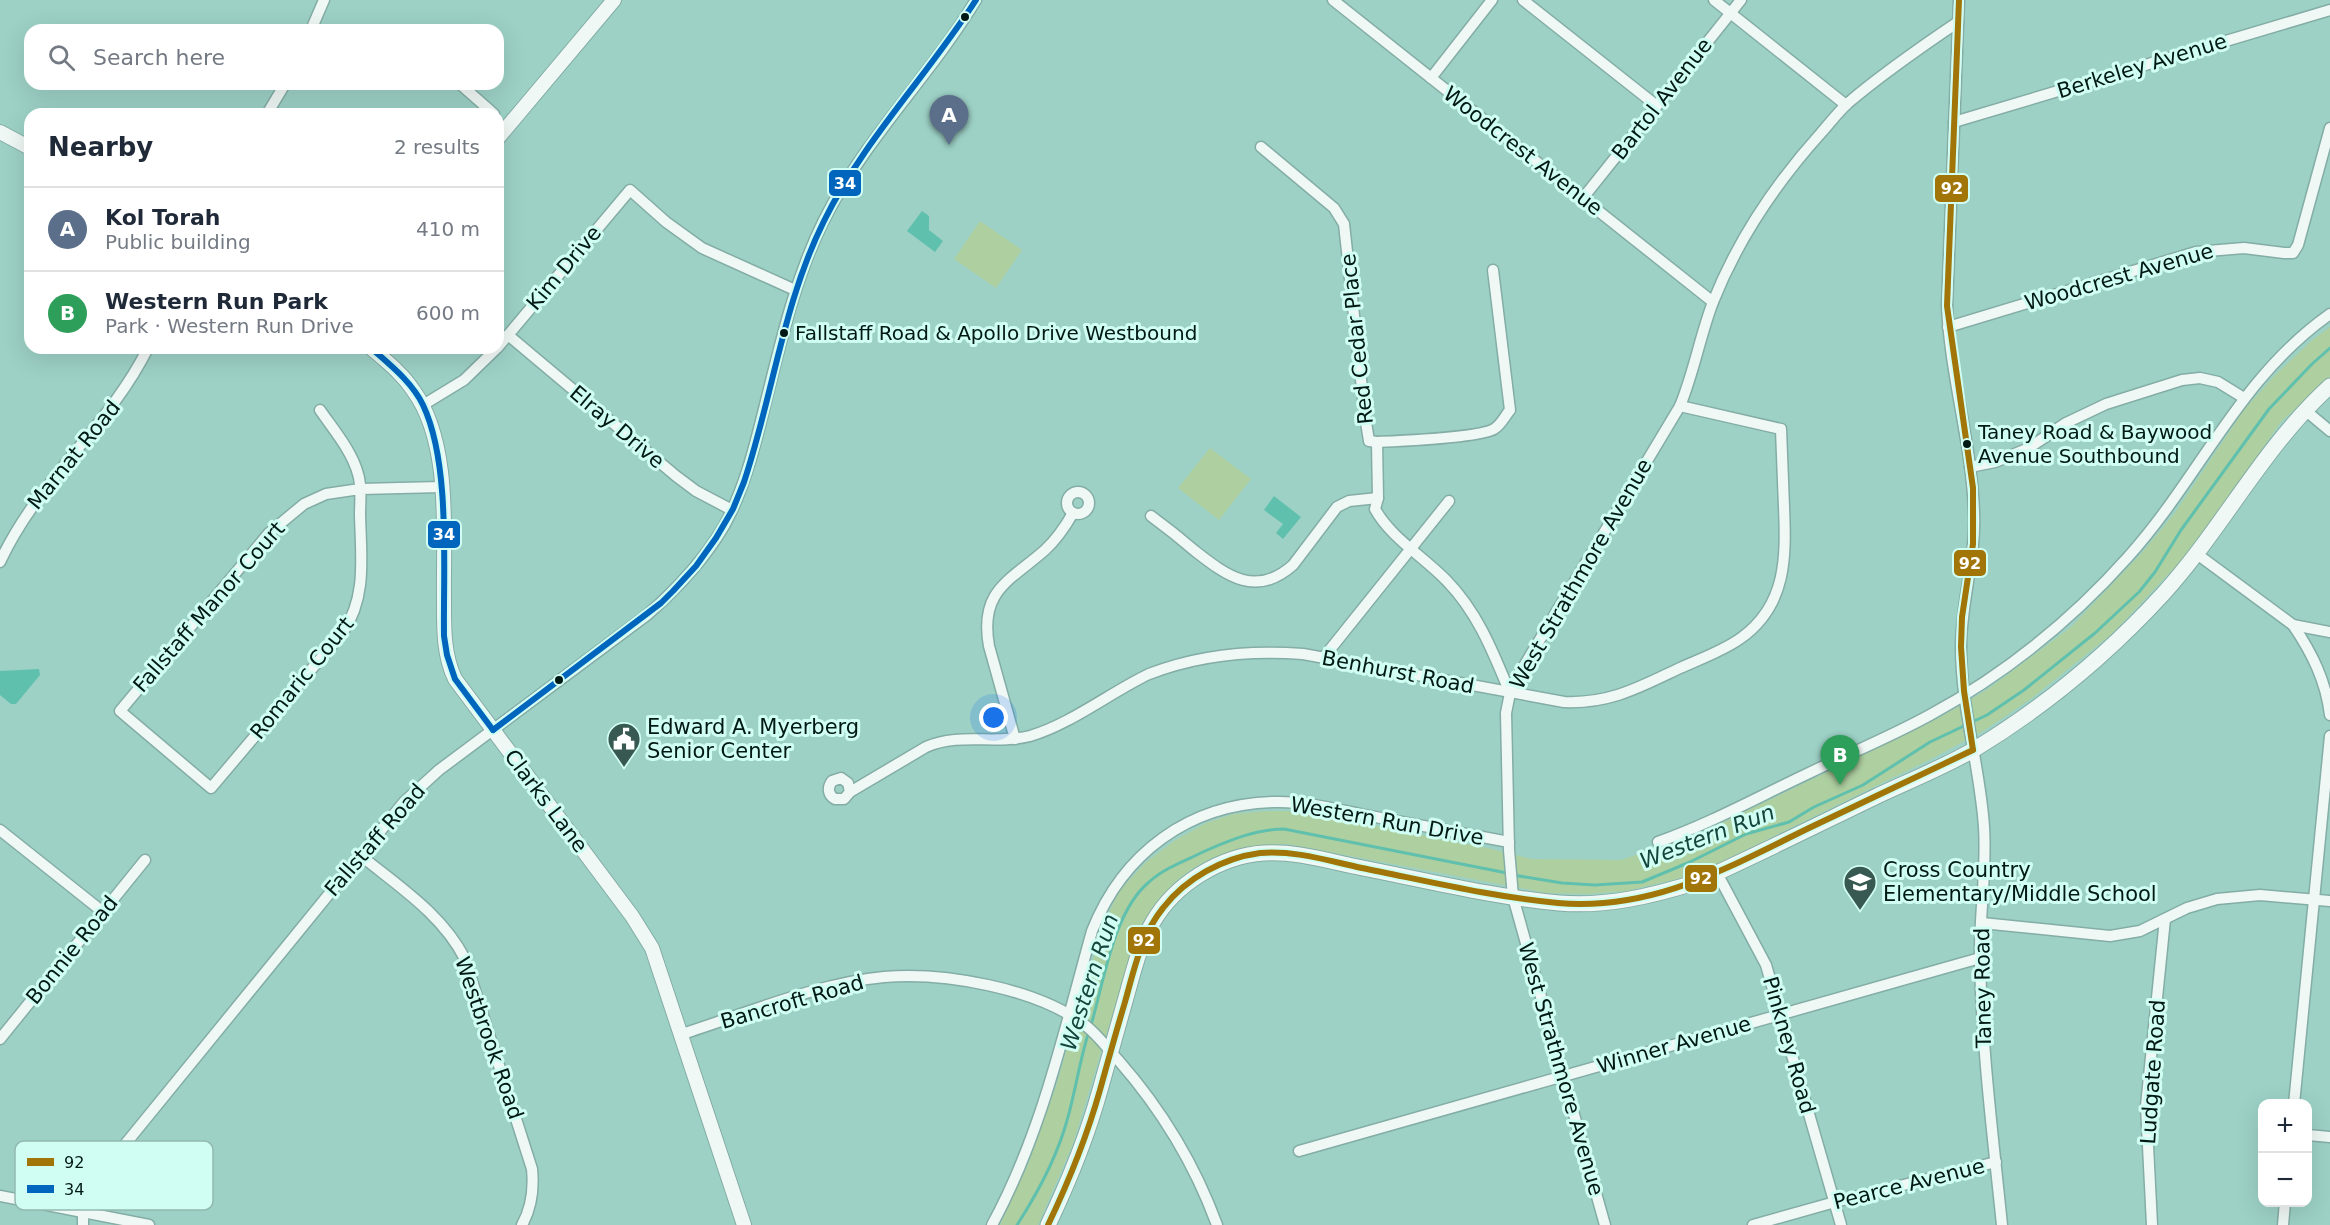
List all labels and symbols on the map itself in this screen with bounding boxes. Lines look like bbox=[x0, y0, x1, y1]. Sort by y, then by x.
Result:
unlabelled marker bbox=[959, 11, 971, 23]
street label: Berkeley Avenue bbox=[2054, 29, 2230, 103]
street label: Bartol Avenue bbox=[1607, 33, 1717, 165]
street label: Woodcrest Avenue bbox=[1439, 81, 1607, 221]
pin: A bbox=[930, 96, 968, 145]
line badge: 34 bbox=[828, 169, 862, 197]
text: 34 bbox=[834, 174, 856, 193]
line badge: 92 bbox=[1934, 174, 1969, 203]
text: 92 bbox=[1941, 179, 1963, 198]
street label: Kim Drive bbox=[522, 221, 606, 315]
street label: Woodcrest Avenue bbox=[2022, 239, 2216, 315]
street label: Red Cedar Place bbox=[1336, 252, 1378, 426]
place label: Fallstaff Road & Apollo Drive Westbound bbox=[795, 321, 1197, 345]
marker: Fallstaff Road & Apollo Drive Westbound bbox=[778, 327, 790, 339]
street label: Elray Drive bbox=[565, 381, 669, 473]
street label: Marnat Road bbox=[23, 396, 125, 514]
place label: Taney Road & Baywood Avenue Southbound bbox=[1977, 420, 2212, 468]
marker: Taney Road & Baywood Avenue Southbound bbox=[1961, 438, 1973, 450]
street label: West Strathmore Avenue bbox=[1505, 455, 1657, 693]
street label: Fallstaff Manor Court bbox=[128, 517, 290, 697]
line badge: 34 bbox=[427, 520, 461, 549]
text: 34 bbox=[433, 525, 455, 544]
line badge: 92 bbox=[1953, 549, 1987, 577]
text: 92 bbox=[1959, 554, 1981, 573]
street label: Romaric Court bbox=[245, 612, 359, 744]
street label: Benhurst Road bbox=[1320, 645, 1476, 699]
unlabelled marker bbox=[553, 674, 565, 686]
your location bbox=[979, 703, 1008, 732]
place label: Edward A. Myerberg Senior Center bbox=[647, 715, 859, 763]
public building icon: Edward A. Myerberg Senior Center bbox=[606, 721, 642, 768]
pin: B bbox=[1820, 736, 1860, 785]
street label: Clarks Lane bbox=[500, 745, 592, 857]
street label: Fallstaff Road bbox=[320, 779, 430, 901]
street label: Western Run Drive bbox=[1289, 792, 1485, 850]
water label: Western Run bbox=[1636, 799, 1778, 874]
place label: Cross Country Elementary/Middle School bbox=[1883, 858, 2157, 906]
line badge: 92 bbox=[1684, 864, 1718, 893]
school or university icon: Cross Country Elementary/Middle School bbox=[1842, 864, 1878, 911]
text: 92 bbox=[1690, 869, 1712, 888]
street label: Bonnie Road bbox=[21, 891, 123, 1009]
water label: Western Run bbox=[1056, 911, 1123, 1054]
line badge: 92 bbox=[1127, 926, 1161, 955]
street label: Taney Road bbox=[1970, 928, 1996, 1049]
text: 92 bbox=[1133, 931, 1155, 950]
street label: West Strathmore Avenue bbox=[1513, 940, 1609, 1198]
street label: Westbrook Road bbox=[450, 954, 528, 1122]
street label: Bancroft Road bbox=[718, 970, 866, 1034]
street label: Pinkney Road bbox=[1758, 974, 1820, 1116]
street label: Ludgate Road bbox=[2136, 999, 2170, 1145]
street label: Winner Avenue bbox=[1594, 1012, 1754, 1078]
legend bbox=[15, 1141, 213, 1210]
text: 92 bbox=[64, 1153, 84, 1172]
street label: Pearce Avenue bbox=[1831, 1154, 1987, 1214]
text: 34 bbox=[64, 1180, 84, 1199]

